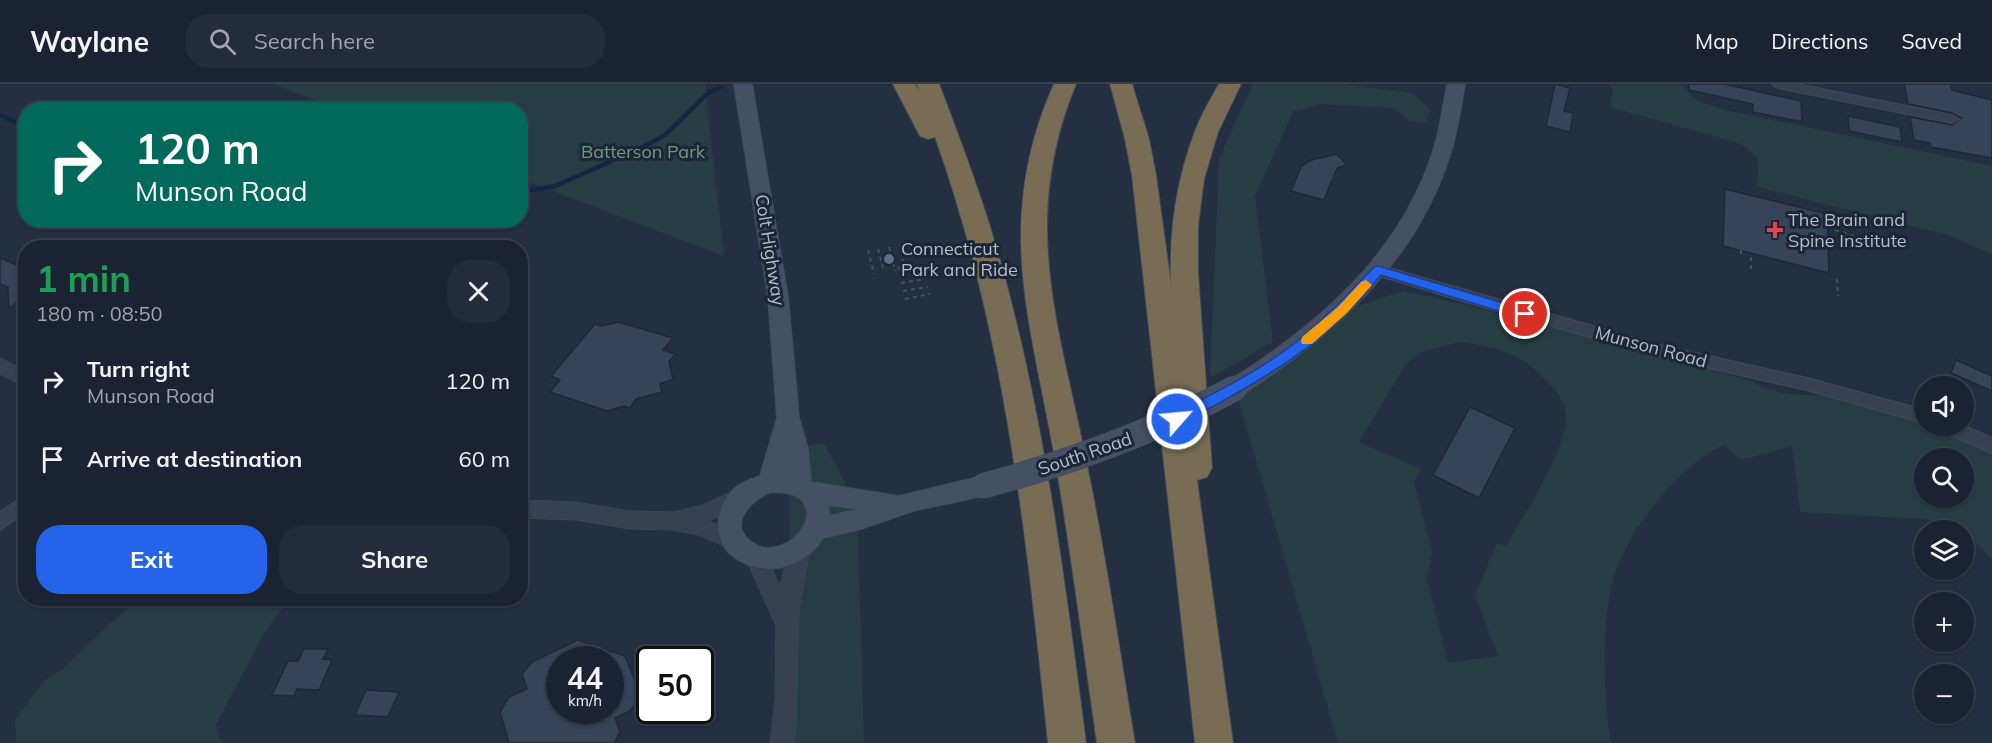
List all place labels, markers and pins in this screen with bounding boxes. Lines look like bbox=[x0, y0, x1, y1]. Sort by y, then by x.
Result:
place label: The Brain and Spine Institute bbox=[1788, 208, 1907, 252]
marker: The Brain and Spine Institute bbox=[1766, 221, 1784, 239]
place label: Connecticut Park and Ride bbox=[901, 237, 1018, 281]
marker: Connecticut Park and Ride bbox=[882, 252, 896, 266]
pin bbox=[1499, 288, 1550, 339]

